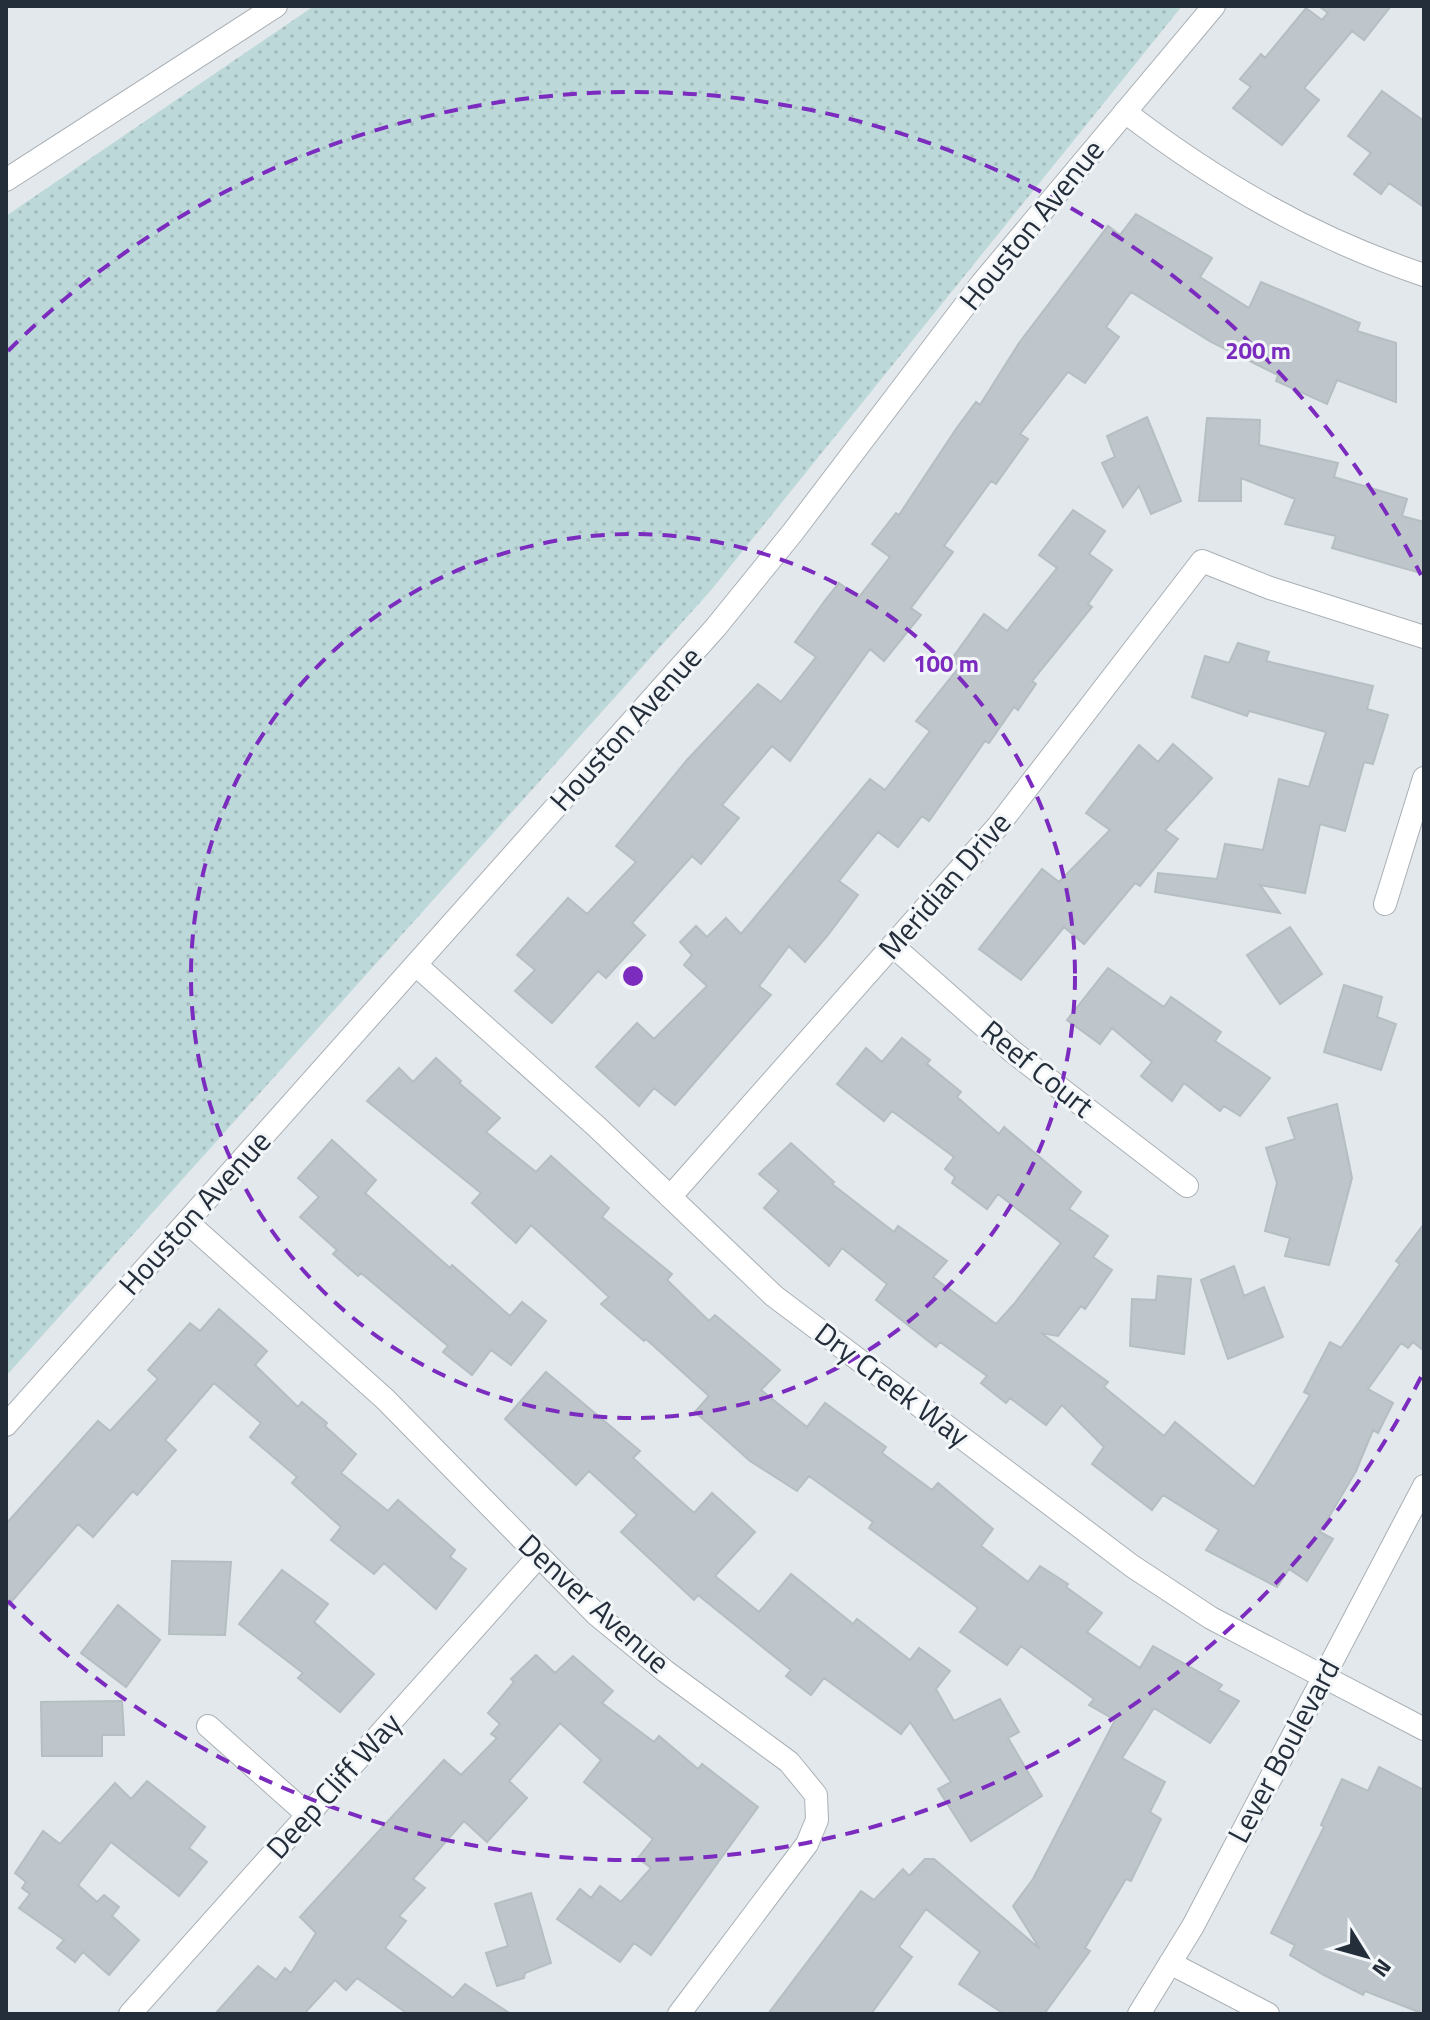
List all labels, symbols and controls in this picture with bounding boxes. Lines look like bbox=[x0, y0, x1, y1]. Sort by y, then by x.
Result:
street label: Houston Avenue bbox=[948, 129, 1115, 320]
text: 200 m bbox=[1225, 332, 1291, 368]
street label: Houston Avenue bbox=[538, 635, 712, 821]
text: 100 m bbox=[913, 645, 979, 681]
street label: Meridian Drive bbox=[867, 801, 1022, 969]
centre of rings bbox=[619, 962, 647, 990]
street label: Reef Court bbox=[971, 1008, 1104, 1128]
street label: Houston Avenue bbox=[107, 1119, 281, 1305]
street label: Dry Creek Way bbox=[805, 1311, 980, 1458]
street label: Denver Avenue bbox=[508, 1522, 681, 1684]
street label: Lever Boulevard bbox=[1215, 1650, 1351, 1851]
street label: Deep Cliff Way bbox=[255, 1702, 412, 1869]
north arrow bbox=[1326, 1916, 1406, 1996]
text: N bbox=[1364, 1952, 1400, 1984]

